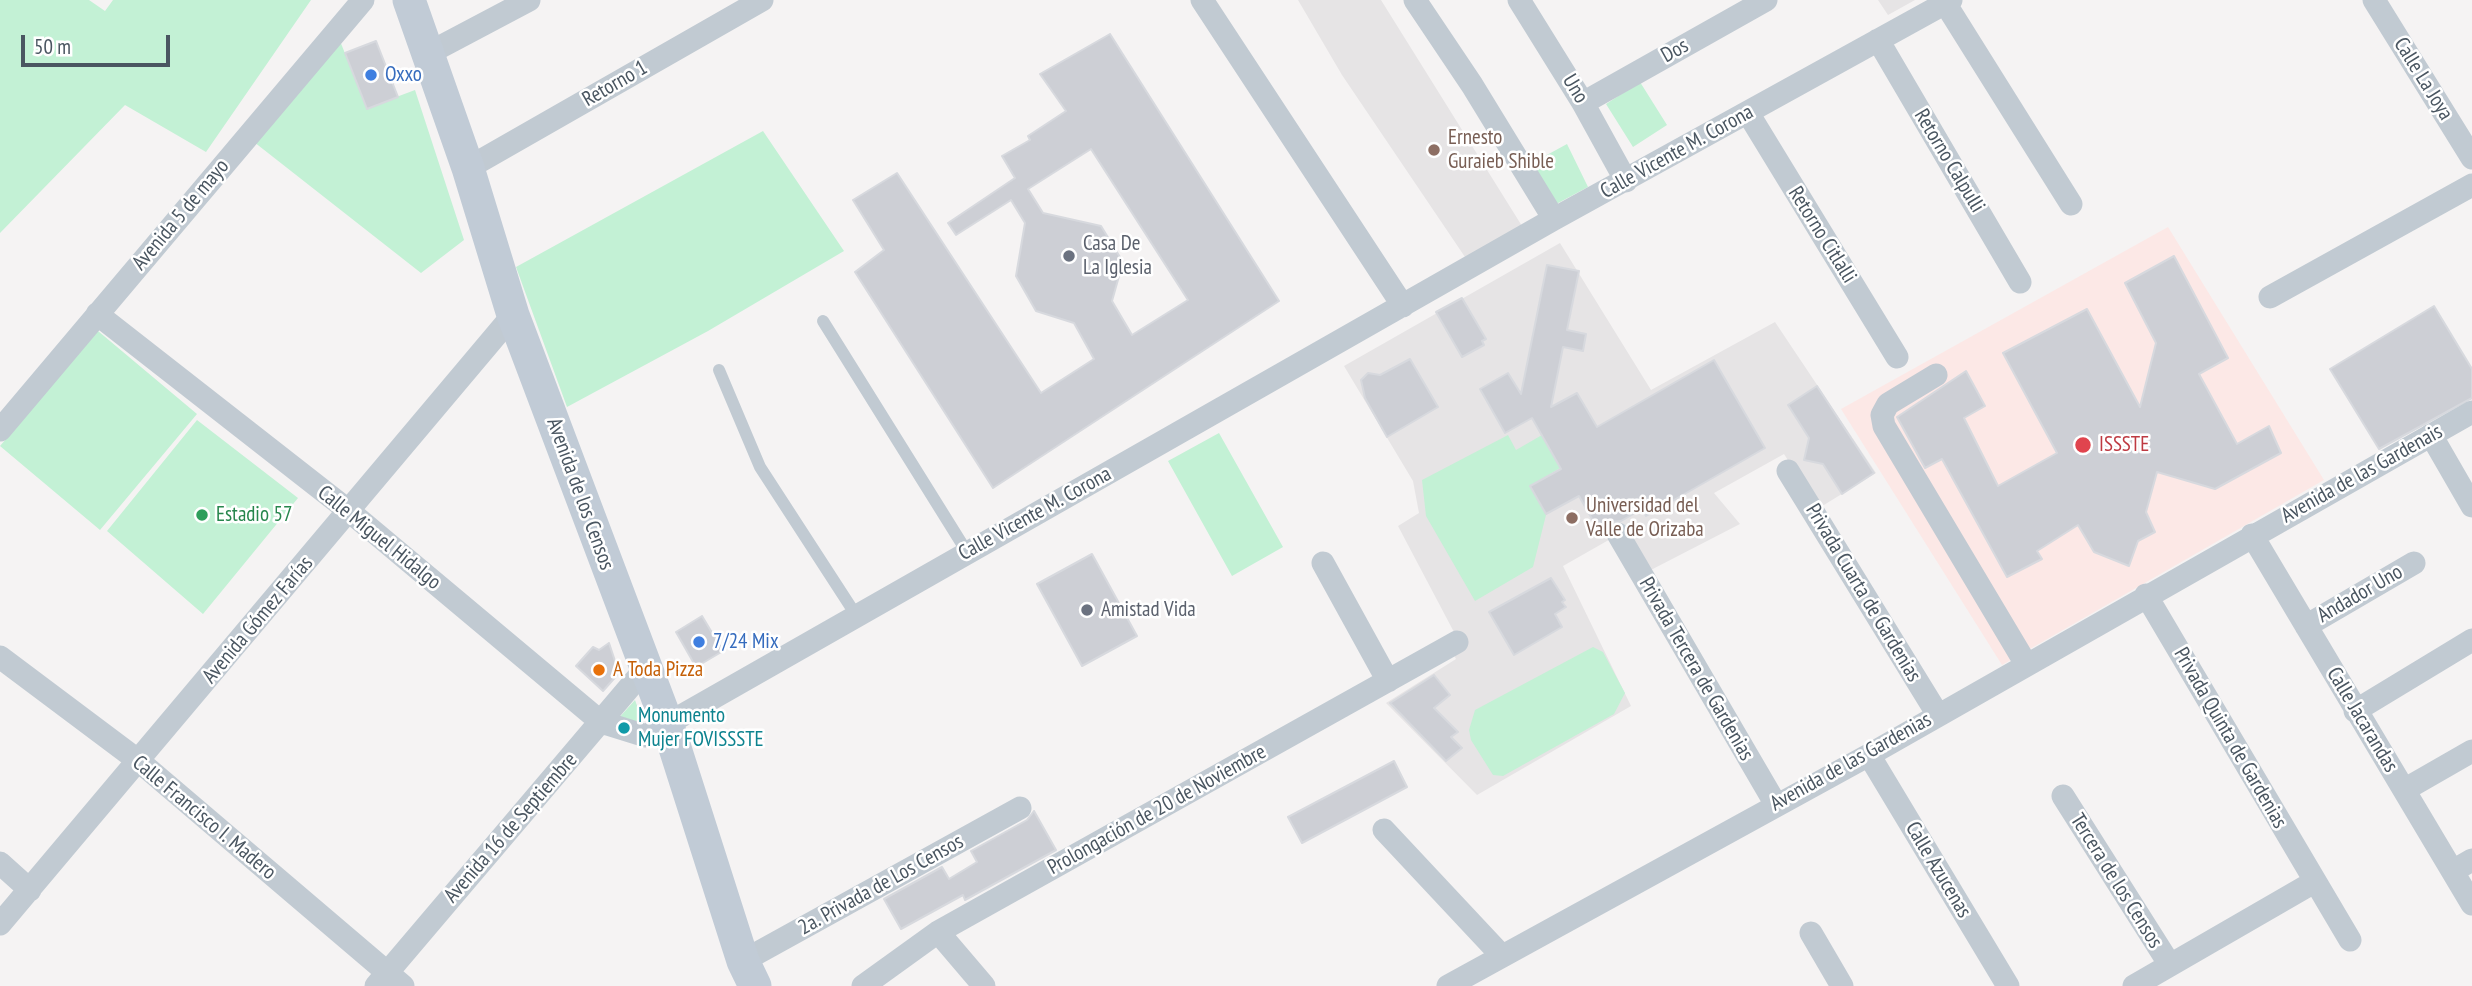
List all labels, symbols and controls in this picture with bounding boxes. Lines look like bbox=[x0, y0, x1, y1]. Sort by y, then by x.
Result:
scale bar bbox=[24, 21, 173, 65]
text: 50 m bbox=[34, 33, 71, 60]
street label: Dos bbox=[1657, 33, 1693, 69]
street label: Calle La Joya bbox=[2388, 33, 2458, 125]
street label: Retorno 1 bbox=[578, 55, 652, 113]
place label: Oxxo bbox=[385, 62, 422, 88]
marker: Oxxo bbox=[363, 67, 379, 83]
street label: Uno bbox=[1557, 70, 1593, 108]
street label: Calle Vicente M. Corona bbox=[1596, 100, 1758, 204]
street label: Retorno Calpulli bbox=[1908, 105, 1990, 217]
place label: Ernesto Guraieb Shible bbox=[1448, 125, 1554, 175]
marker: Ernesto Guraieb Shible bbox=[1426, 142, 1442, 158]
street label: Avenida 5 de mayo bbox=[127, 154, 235, 276]
street label: Retorno Citlalli bbox=[1783, 182, 1861, 288]
place label: Casa De La Iglesia bbox=[1083, 231, 1152, 281]
marker: Casa De La Iglesia bbox=[1061, 248, 1077, 264]
street label: Avenida de los Censos bbox=[541, 415, 619, 573]
street label: Avenida de las Gardenais bbox=[2277, 419, 2447, 529]
place label: ISSSTE bbox=[2099, 432, 2149, 458]
marker: ISSSTE bbox=[2073, 435, 2093, 455]
street label: Calle Vicente M. Corona bbox=[954, 462, 1116, 566]
street label: Calle Miguel Hidalgo bbox=[312, 481, 446, 595]
place label: Universidad del Valle de Orizaba bbox=[1586, 493, 1704, 543]
street label: Privada Cuarta de Gardenias bbox=[1800, 499, 1926, 687]
place label: Estadio 57 bbox=[216, 502, 292, 528]
marker: Estadio 57 bbox=[194, 507, 210, 523]
marker: Universidad del Valle de Orizaba bbox=[1564, 510, 1580, 526]
street label: Avenida Gómez Farías bbox=[197, 551, 319, 689]
street label: Andador Uno bbox=[2313, 560, 2407, 628]
street label: Privada Tercera de Gardenias bbox=[1633, 573, 1759, 765]
place label: Amistad Vida bbox=[1101, 597, 1196, 623]
marker: Amistad Vida bbox=[1079, 602, 1095, 618]
place label: 7/24 Mix bbox=[713, 629, 779, 655]
marker: 7/24 Mix bbox=[691, 634, 707, 650]
street label: Privada Quinta de Gardenias bbox=[2168, 643, 2292, 833]
place label: A Toda Pizza bbox=[613, 657, 703, 683]
marker: A Toda Pizza bbox=[591, 662, 607, 678]
street label: Calle Jacarandas bbox=[2321, 663, 2403, 777]
place label: Monumento Mujer FOVISSSTE bbox=[638, 703, 764, 753]
street label: Avenida de las Gardenias bbox=[1766, 707, 1936, 817]
marker: Monumento Mujer FOVISSSTE bbox=[616, 720, 632, 736]
street label: Prolongación de 20 de Noviembre bbox=[1043, 739, 1271, 881]
street label: Avenida 16 de Septiembre bbox=[439, 748, 583, 908]
street label: Calle Francisco I. Madero bbox=[127, 751, 281, 885]
street label: Tercera de los Censos bbox=[2065, 809, 2167, 953]
street label: Calle Azucenas bbox=[1900, 817, 1976, 923]
street label: 2a. Privada de Los Censos bbox=[794, 829, 968, 941]

